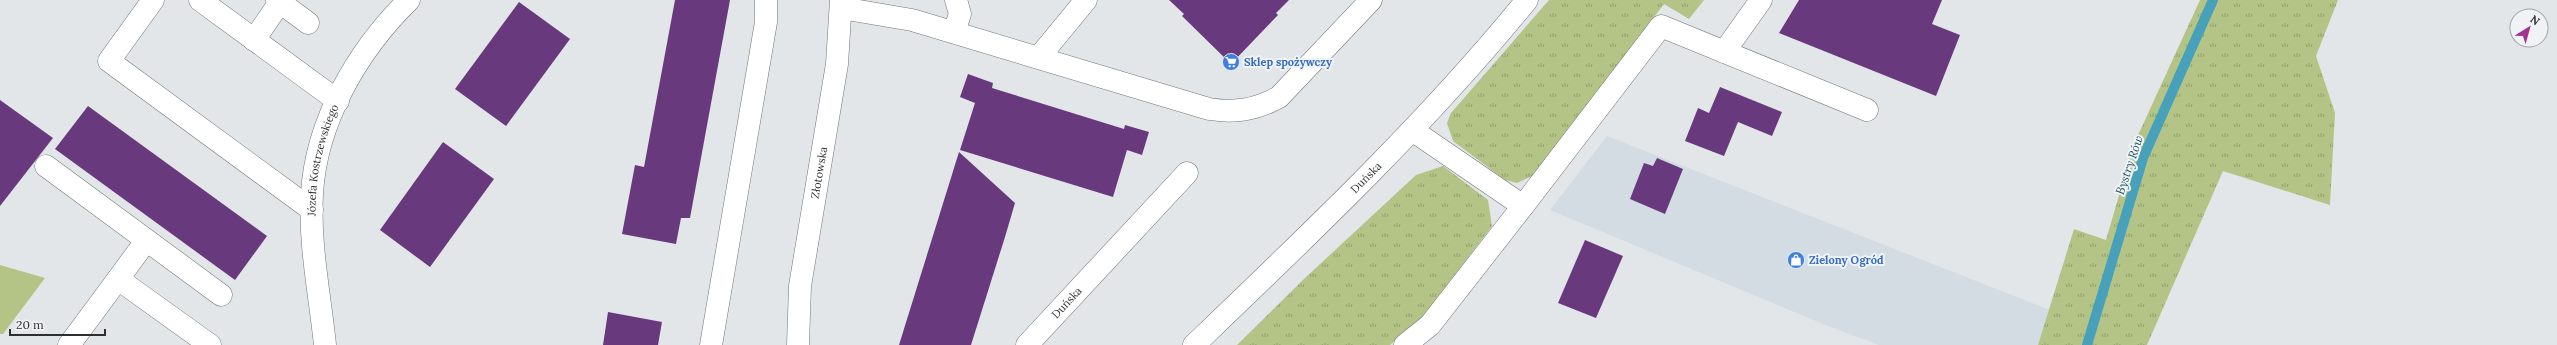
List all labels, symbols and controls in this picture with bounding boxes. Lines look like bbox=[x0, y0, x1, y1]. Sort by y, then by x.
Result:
north arrow bbox=[2509, 8, 2549, 48]
text: N bbox=[2527, 12, 2543, 28]
supermarket icon: Sklep spożywczy bbox=[1221, 52, 1241, 72]
place label: Sklep spożywczy bbox=[1244, 55, 1333, 69]
street label: Józefa Kostrzewskiego bbox=[304, 102, 341, 217]
water label: Bystry Rów bbox=[2112, 133, 2146, 196]
street label: Złotowska bbox=[808, 145, 830, 200]
street label: Duńska bbox=[1348, 159, 1385, 196]
shop icon: Zielony Ogród bbox=[1786, 250, 1806, 270]
place label: Zielony Ogród bbox=[1809, 253, 1884, 267]
street label: Duńska bbox=[1048, 284, 1085, 321]
scale bar bbox=[10, 311, 105, 337]
text: 20 m bbox=[16, 317, 44, 332]

